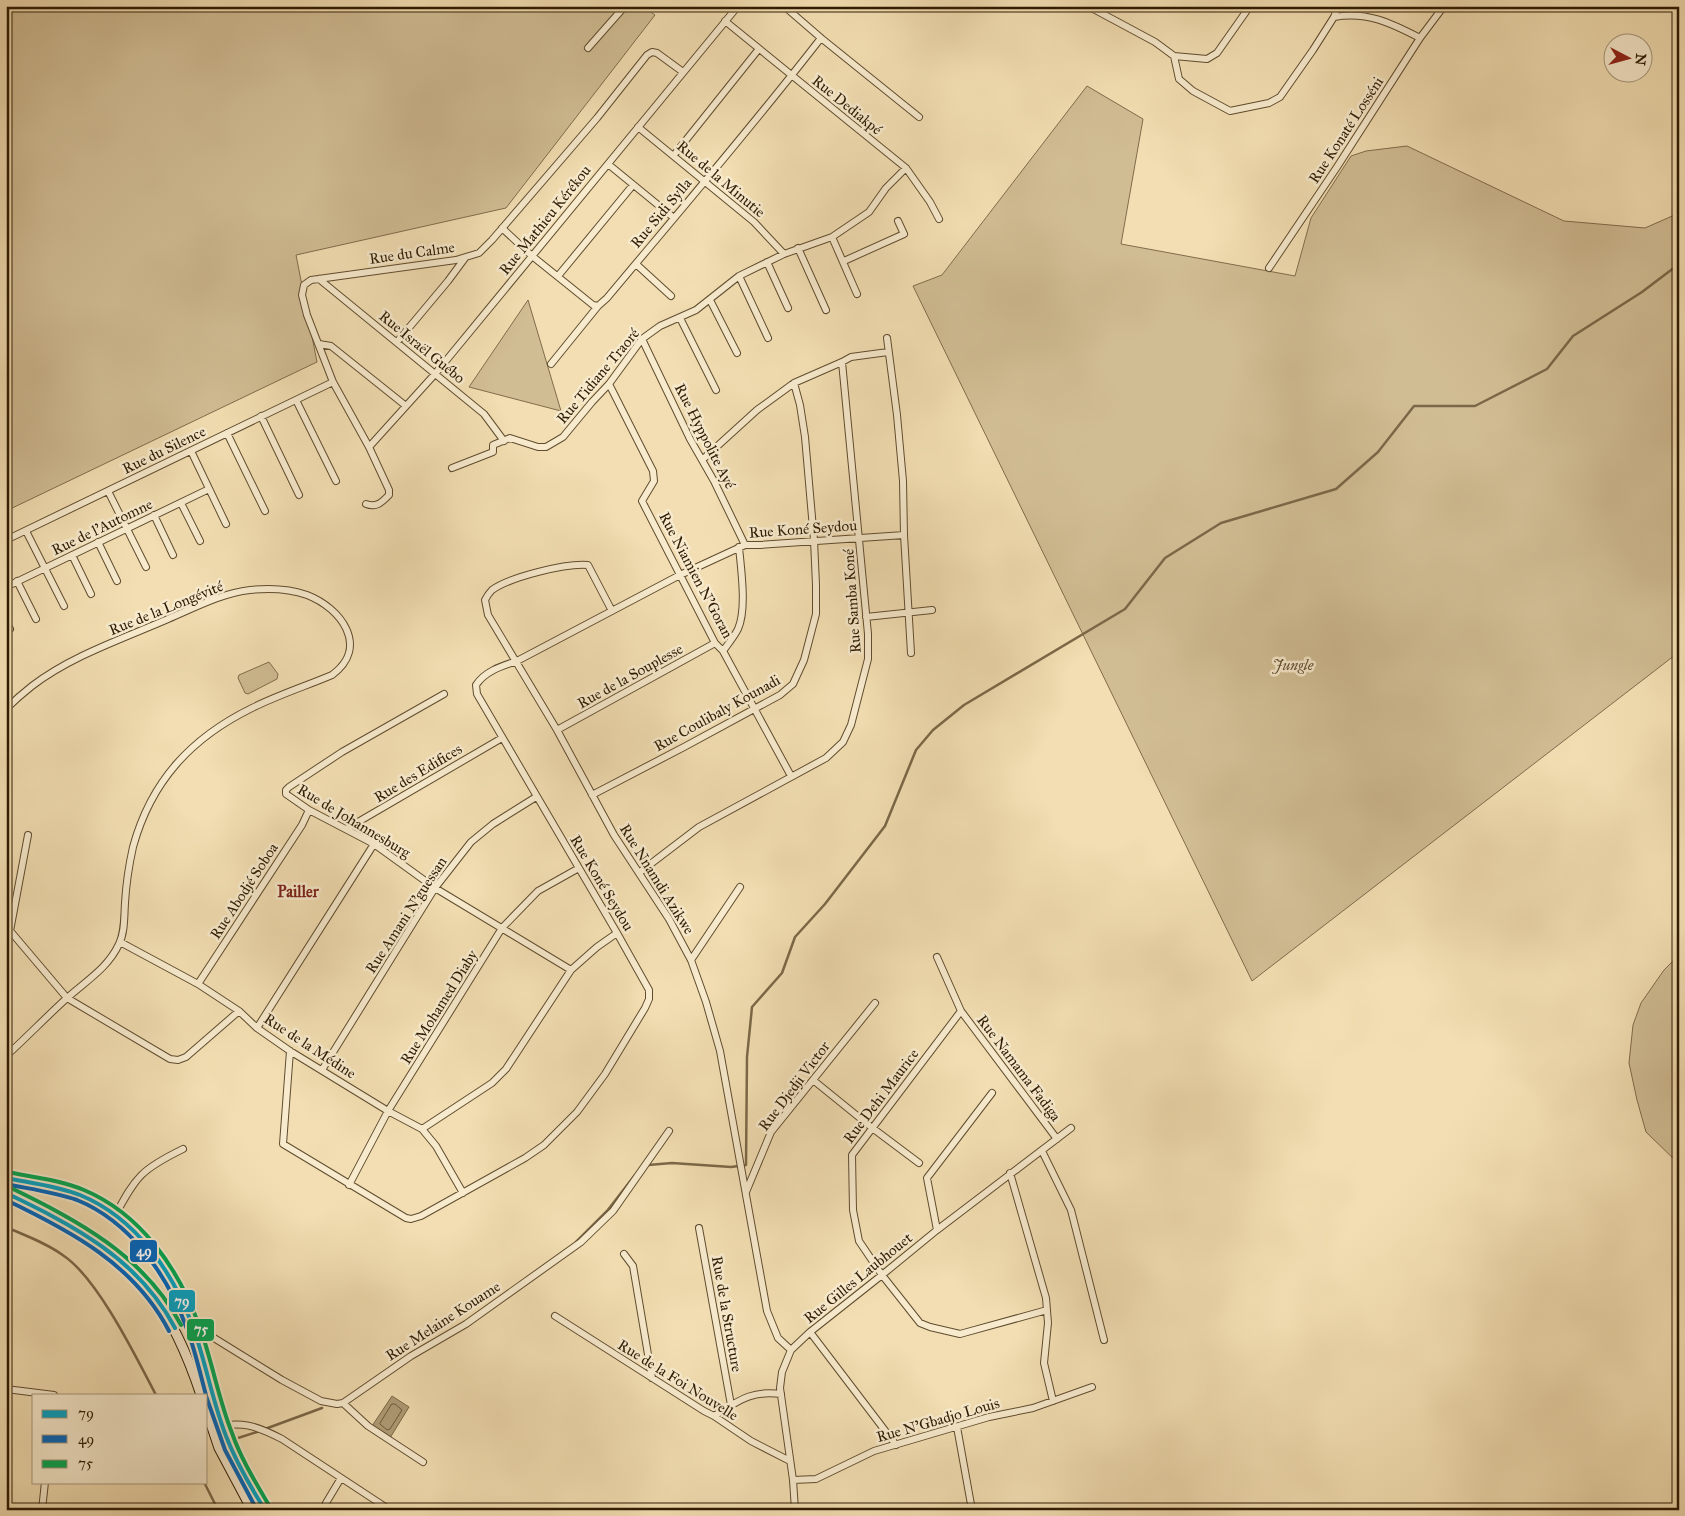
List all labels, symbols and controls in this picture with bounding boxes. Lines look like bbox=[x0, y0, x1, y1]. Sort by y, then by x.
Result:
north arrow bbox=[1602, 32, 1652, 82]
text: N bbox=[1631, 53, 1650, 66]
street label: Rue Dediakpé bbox=[808, 71, 886, 139]
street label: Rue Konaté Losséni bbox=[1305, 73, 1387, 187]
street label: Rue de la Minutie bbox=[673, 137, 769, 221]
street label: Rue Mathieu Kérékou bbox=[495, 162, 595, 278]
street label: Rue Sidi Sylla bbox=[627, 174, 696, 252]
street label: Rue du Calme bbox=[368, 238, 456, 268]
street label: Rue Israël Guébo bbox=[375, 307, 469, 387]
street label: Rue Tidiane Traoré bbox=[553, 324, 644, 427]
street label: Rue Hyppolite Ayé bbox=[671, 380, 740, 492]
street label: Rue du Silence bbox=[119, 422, 209, 478]
street label: Rue de l'Automne bbox=[49, 495, 155, 559]
street label: Rue Niamien N'Goran bbox=[655, 509, 737, 641]
street label: Rue Koné Seydou bbox=[748, 516, 858, 542]
street label: Rue Samba Koné bbox=[839, 547, 865, 654]
street label: Rue de la Longévité bbox=[106, 577, 226, 639]
street label: Rue de la Souplesse bbox=[574, 640, 686, 712]
park label: Jungle bbox=[1272, 656, 1314, 674]
street label: Rue Coulibaly Kounadi bbox=[651, 671, 783, 755]
street label: Rue des Edifices bbox=[371, 740, 465, 806]
street label: Rue de Johannesburg bbox=[294, 780, 415, 863]
street label: Rue Nnamdi Azikwe bbox=[616, 821, 698, 937]
street label: Rue Koné Seydou bbox=[566, 832, 638, 934]
street label: Rue Abodjé Soboa bbox=[206, 839, 282, 943]
street label: Rue Amani N'guessan bbox=[362, 853, 450, 977]
district label: Pailler bbox=[277, 882, 320, 901]
street label: Rue Mohamed Diaby bbox=[397, 946, 482, 1067]
street label: Rue de la Médine bbox=[261, 1010, 359, 1082]
street label: Rue Namama Fadiga bbox=[973, 1011, 1065, 1125]
street label: Rue Djedji Victor bbox=[754, 1037, 834, 1134]
street label: Rue Dehi Maurice bbox=[840, 1045, 922, 1147]
street label: Rue Gilles Laubhouet bbox=[800, 1228, 916, 1327]
line badge: 49 bbox=[129, 1239, 158, 1263]
text: 49 bbox=[136, 1243, 152, 1261]
street label: Rue de la Structure bbox=[708, 1255, 746, 1373]
street label: Rue Melaine Kouame bbox=[382, 1277, 504, 1365]
line badge: 79 bbox=[168, 1289, 196, 1313]
text: 79 bbox=[175, 1293, 190, 1311]
line badge: 75 bbox=[186, 1318, 215, 1342]
text: 75 bbox=[194, 1321, 208, 1338]
street label: Rue de la Foi Nouvelle bbox=[614, 1336, 742, 1424]
legend bbox=[32, 1394, 208, 1484]
street label: Rue N'Gbadjo Louis bbox=[874, 1394, 1002, 1446]
text: 79 bbox=[78, 1404, 94, 1422]
text: 49 bbox=[78, 1430, 94, 1448]
text: 75 bbox=[78, 1454, 93, 1472]

